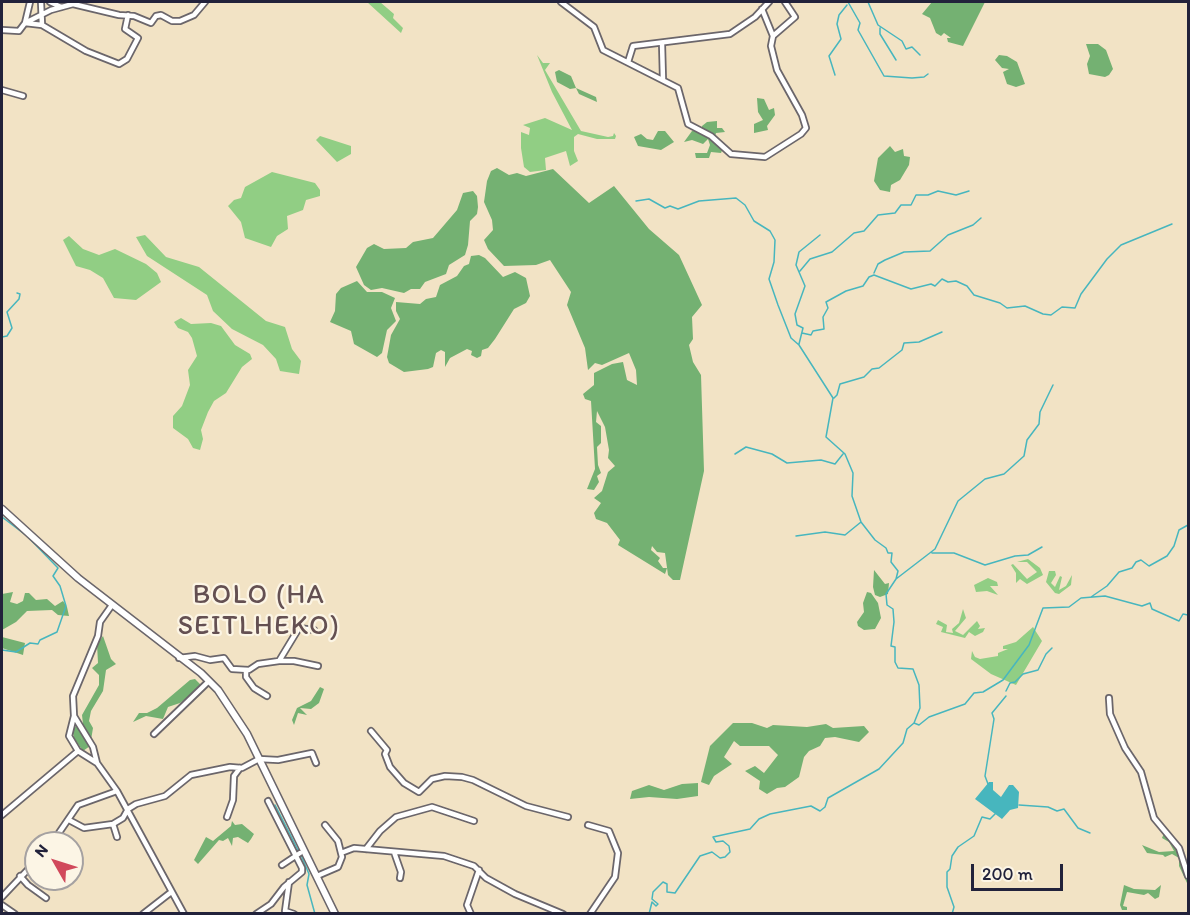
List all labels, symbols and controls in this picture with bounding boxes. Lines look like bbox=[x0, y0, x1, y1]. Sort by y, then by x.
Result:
district label: BOLO (HA SEITLHEKO) bbox=[179, 580, 339, 643]
north arrow bbox=[24, 831, 84, 891]
text: N bbox=[30, 840, 52, 861]
scale bar bbox=[974, 852, 1066, 890]
text: 200 m bbox=[982, 863, 1033, 885]

